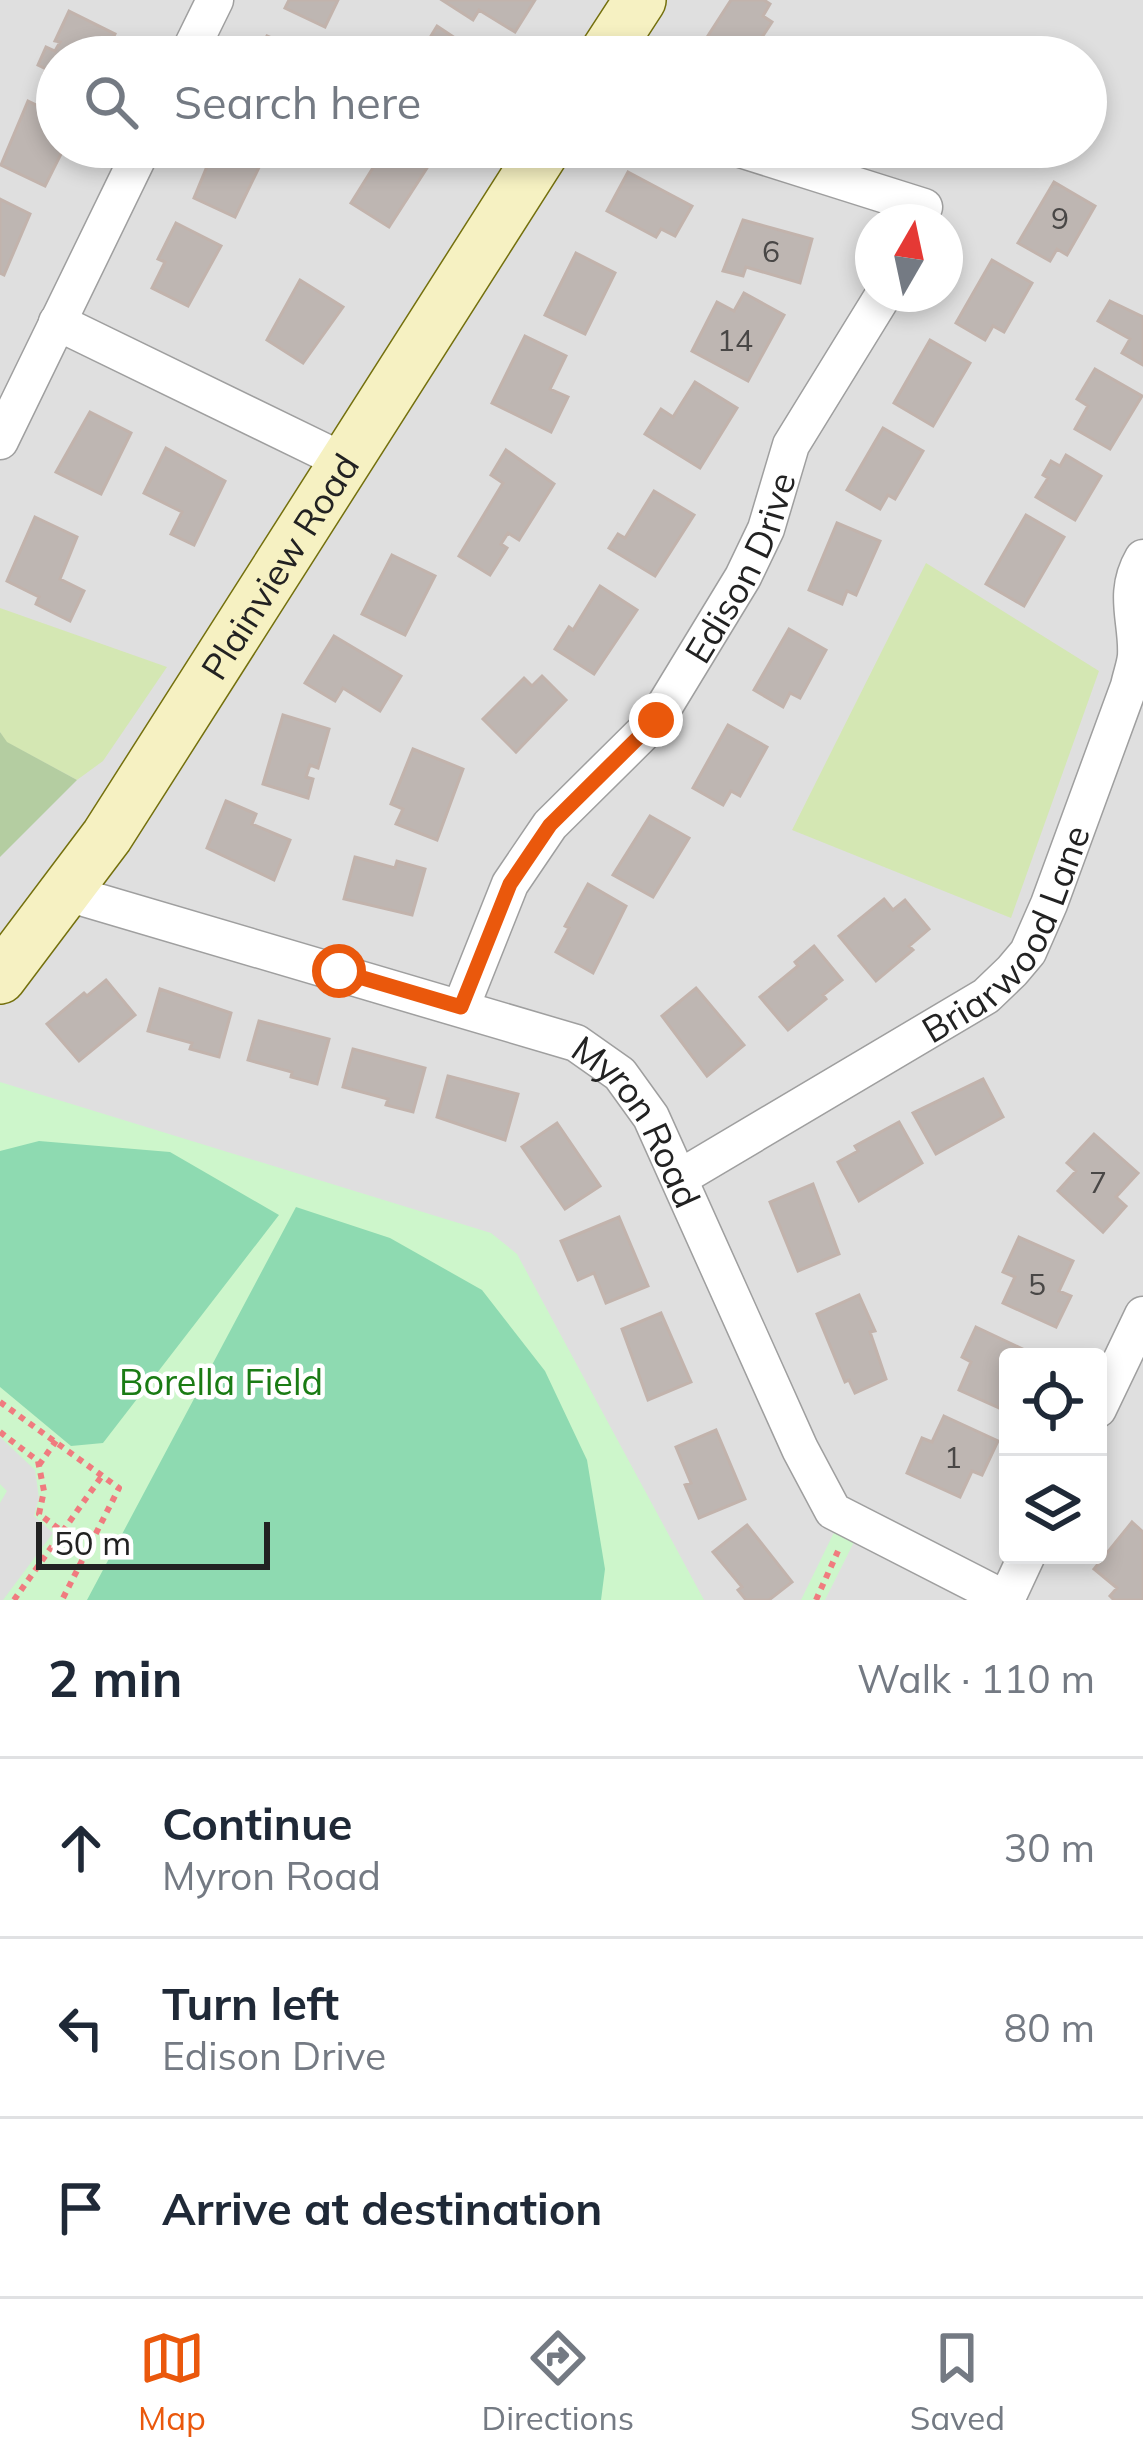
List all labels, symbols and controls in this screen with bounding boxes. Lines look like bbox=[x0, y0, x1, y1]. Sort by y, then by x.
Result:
search box bbox=[36, 36, 1107, 168]
icon: search bbox=[78, 69, 144, 135]
text: Search here bbox=[174, 74, 421, 130]
house number: 9 bbox=[1051, 199, 1069, 237]
north arrow bbox=[855, 204, 963, 312]
house number: 6 bbox=[762, 232, 780, 270]
house number: 14 bbox=[717, 321, 753, 359]
street label: Plainview Road bbox=[190, 445, 368, 687]
street label: Edison Drive bbox=[674, 467, 804, 671]
route end bbox=[629, 693, 683, 747]
street label: Briarwood Lane bbox=[913, 819, 1099, 1052]
route start bbox=[312, 944, 366, 998]
street label: Myron Road bbox=[564, 1025, 711, 1214]
house number: 7 bbox=[1089, 1163, 1107, 1201]
house number: 5 bbox=[1028, 1265, 1046, 1303]
map controls bbox=[999, 1348, 1107, 1564]
button: locate bbox=[999, 1348, 1107, 1456]
park label: Borella Field bbox=[119, 1359, 323, 1404]
house number: 1 bbox=[944, 1438, 962, 1476]
button: layers bbox=[999, 1456, 1107, 1564]
scale bar bbox=[36, 1516, 270, 1569]
text: 50 m bbox=[54, 1522, 131, 1563]
text: 2 min bbox=[48, 1646, 183, 1710]
text: Walk · 110 m bbox=[857, 1654, 1095, 1703]
text: Continue bbox=[162, 1795, 352, 1851]
icon: ahead bbox=[48, 1815, 114, 1881]
text: 30 m bbox=[1004, 1823, 1095, 1872]
text: Myron Road bbox=[162, 1851, 381, 1900]
text: Turn left bbox=[162, 1975, 339, 2031]
icon: left bbox=[48, 1995, 114, 2061]
text: 80 m bbox=[1004, 2003, 1095, 2052]
text: Edison Drive bbox=[162, 2031, 386, 2080]
icon: arrive bbox=[48, 2175, 114, 2241]
text: Arrive at destination bbox=[162, 2180, 602, 2236]
tab: Map bbox=[138, 2325, 206, 2438]
tab: Directions bbox=[482, 2325, 634, 2438]
tab: Saved bbox=[910, 2325, 1005, 2438]

